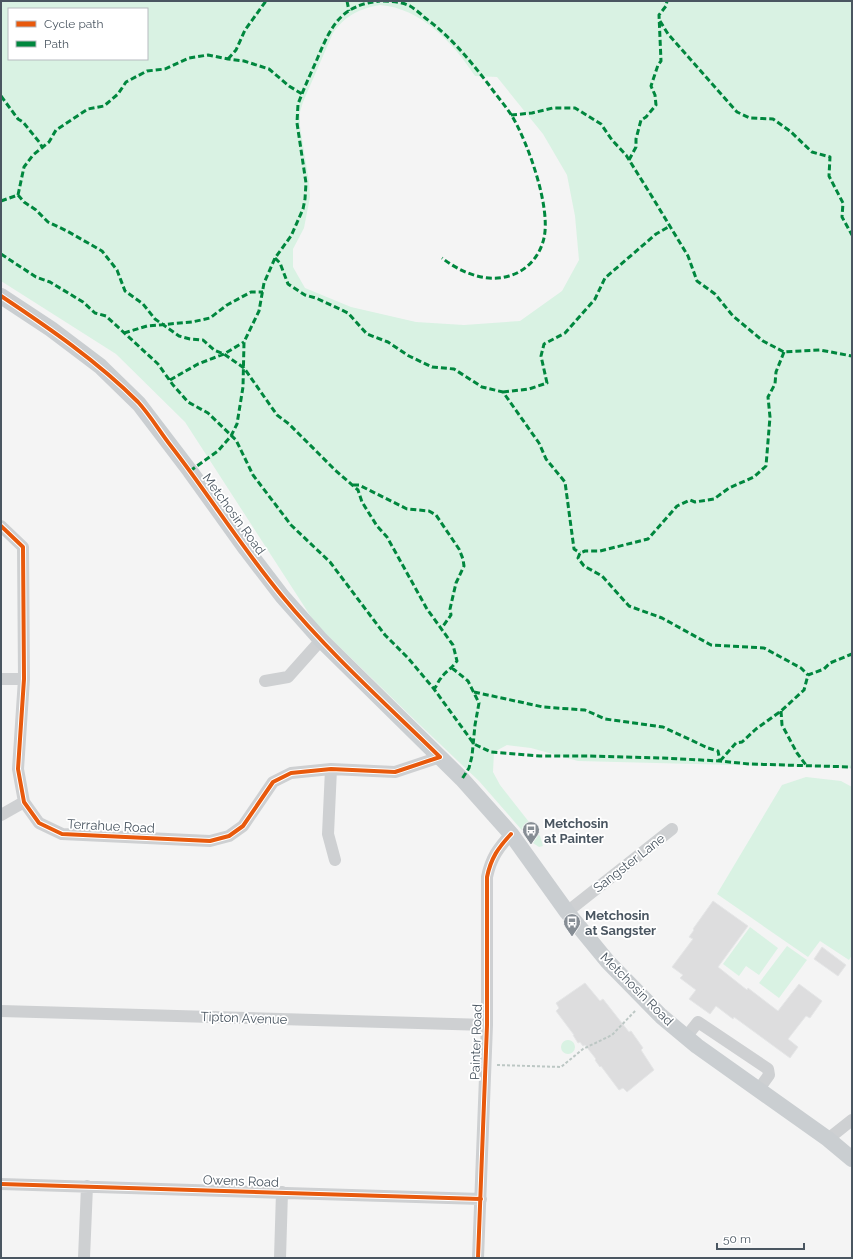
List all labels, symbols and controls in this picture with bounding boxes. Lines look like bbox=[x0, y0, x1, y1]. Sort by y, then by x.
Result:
legend bbox=[8, 8, 148, 60]
text: Cycle path bbox=[44, 17, 103, 31]
text: Path bbox=[44, 37, 69, 51]
street label: Metchosin Road bbox=[199, 470, 269, 558]
street label: Terrahue Road bbox=[67, 816, 155, 836]
place label: Metchosin at Painter bbox=[544, 816, 609, 846]
bus stop icon: Metchosin at Painter bbox=[521, 820, 541, 845]
street label: Sangster Lane bbox=[590, 830, 668, 895]
place label: Metchosin at Sangster bbox=[585, 908, 656, 938]
bus stop icon: Metchosin at Sangster bbox=[562, 912, 582, 937]
street label: Metchosin Road bbox=[597, 949, 677, 1029]
street label: Painter Road bbox=[467, 1004, 485, 1080]
street label: Tipton Avenue bbox=[200, 1009, 288, 1027]
street label: Owens Road bbox=[203, 1172, 279, 1190]
scale bar bbox=[717, 1225, 804, 1251]
text: 50 m bbox=[723, 1232, 751, 1246]

